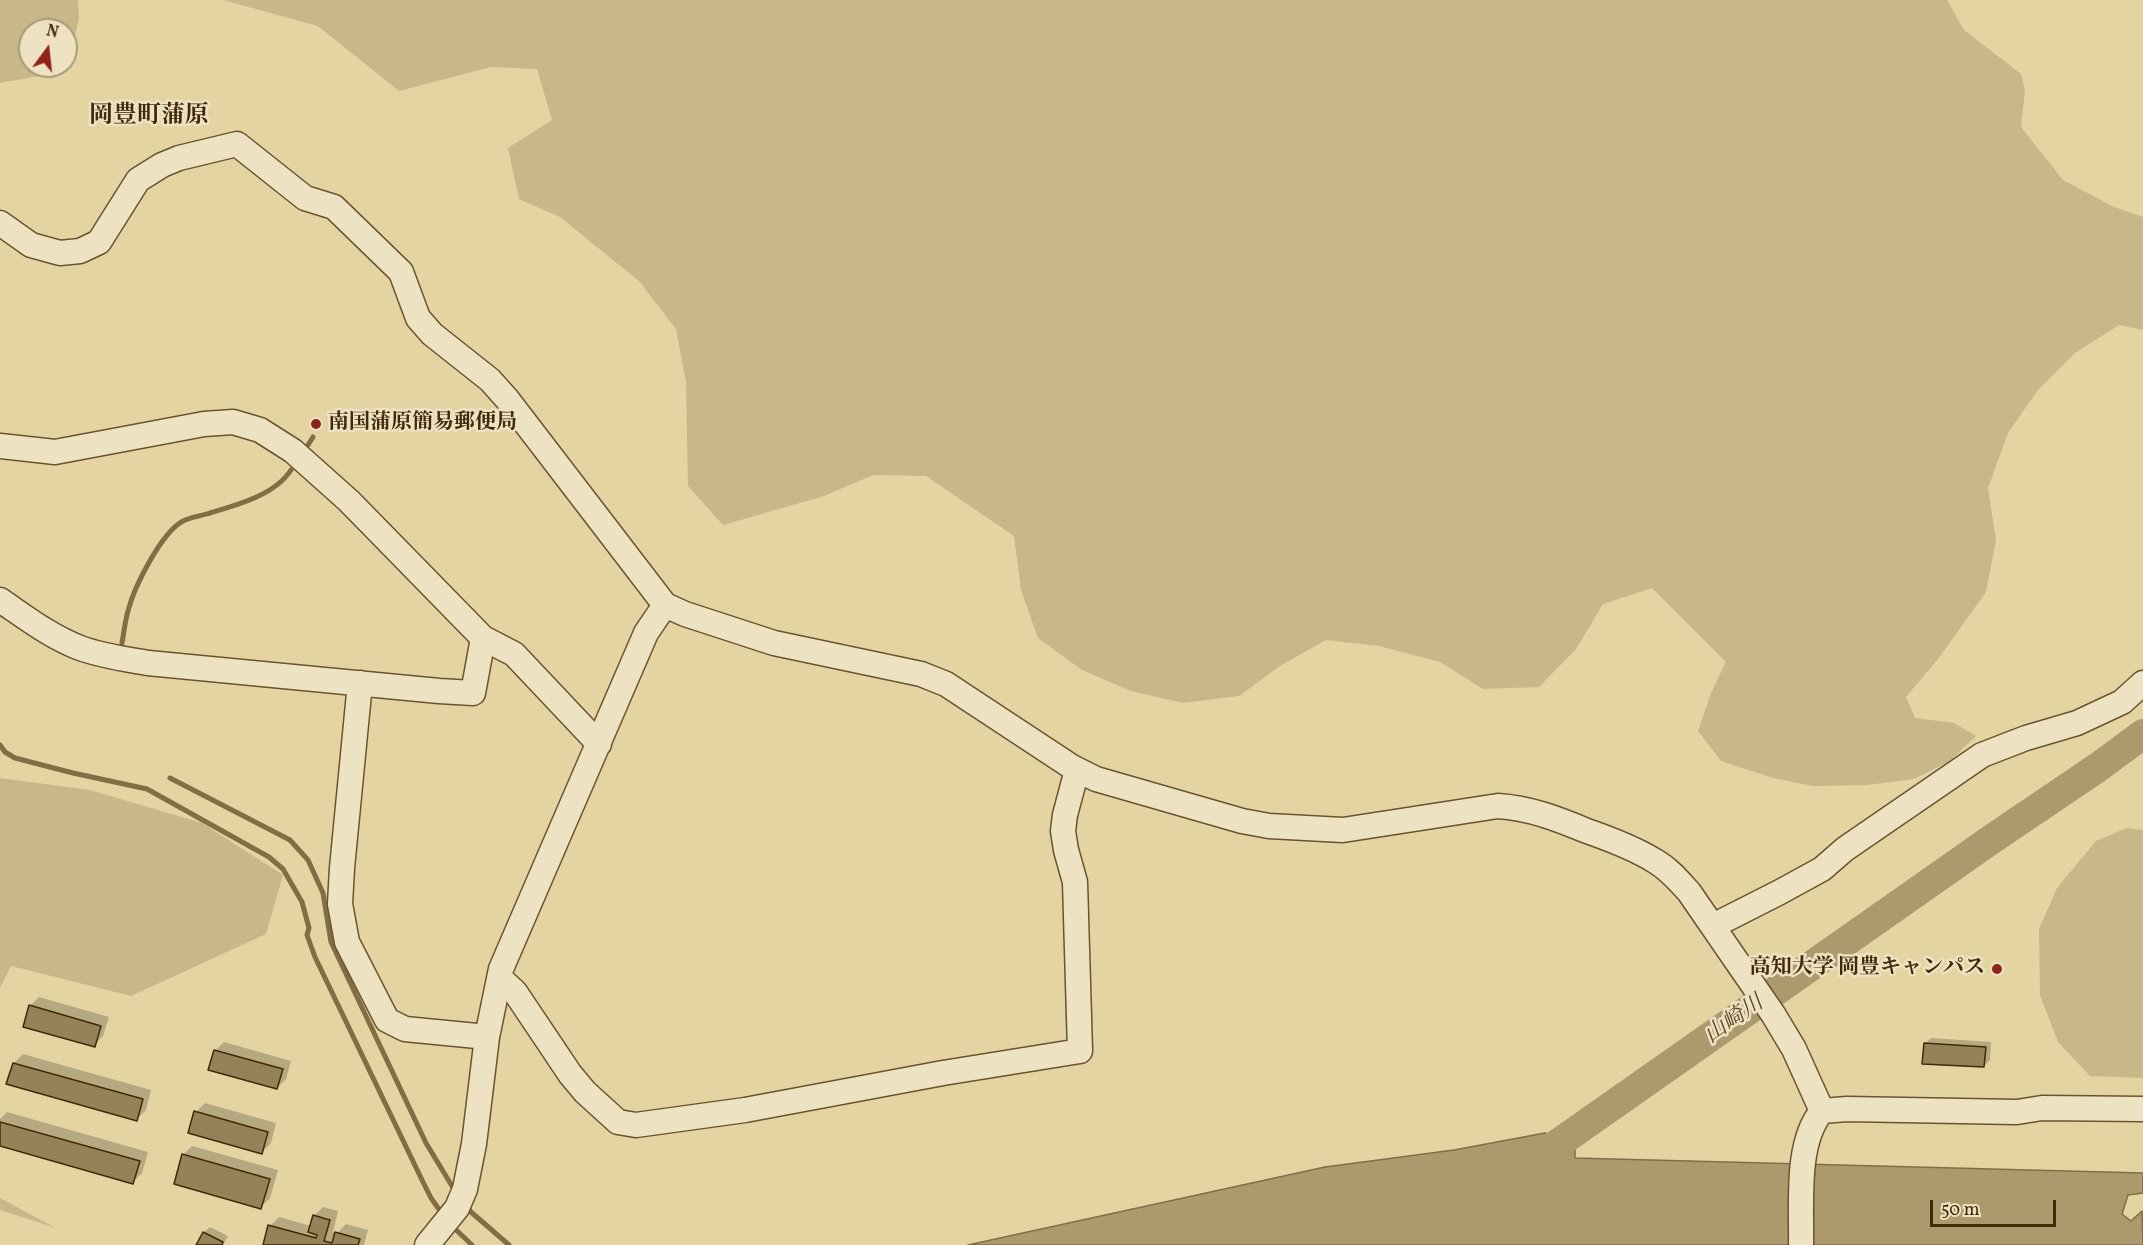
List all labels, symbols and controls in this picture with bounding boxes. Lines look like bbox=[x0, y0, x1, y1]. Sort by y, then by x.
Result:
north arrow bbox=[18, 18, 78, 78]
text: N bbox=[44, 20, 61, 45]
district label: 岡豊町蒲原 bbox=[89, 104, 209, 132]
place label: 南国蒲原簡易郵便局 bbox=[328, 411, 517, 437]
marker: 南国蒲原簡易郵便局 bbox=[309, 417, 323, 431]
place label: 高知大学 岡豊キャンパス bbox=[1750, 956, 1985, 982]
marker: 高知大学 岡豊キャンパス bbox=[1990, 962, 2004, 976]
water label: 山崎川 bbox=[1700, 991, 1770, 1051]
scale bar bbox=[1933, 1188, 2059, 1226]
text: 50 m bbox=[1941, 1198, 1980, 1223]

